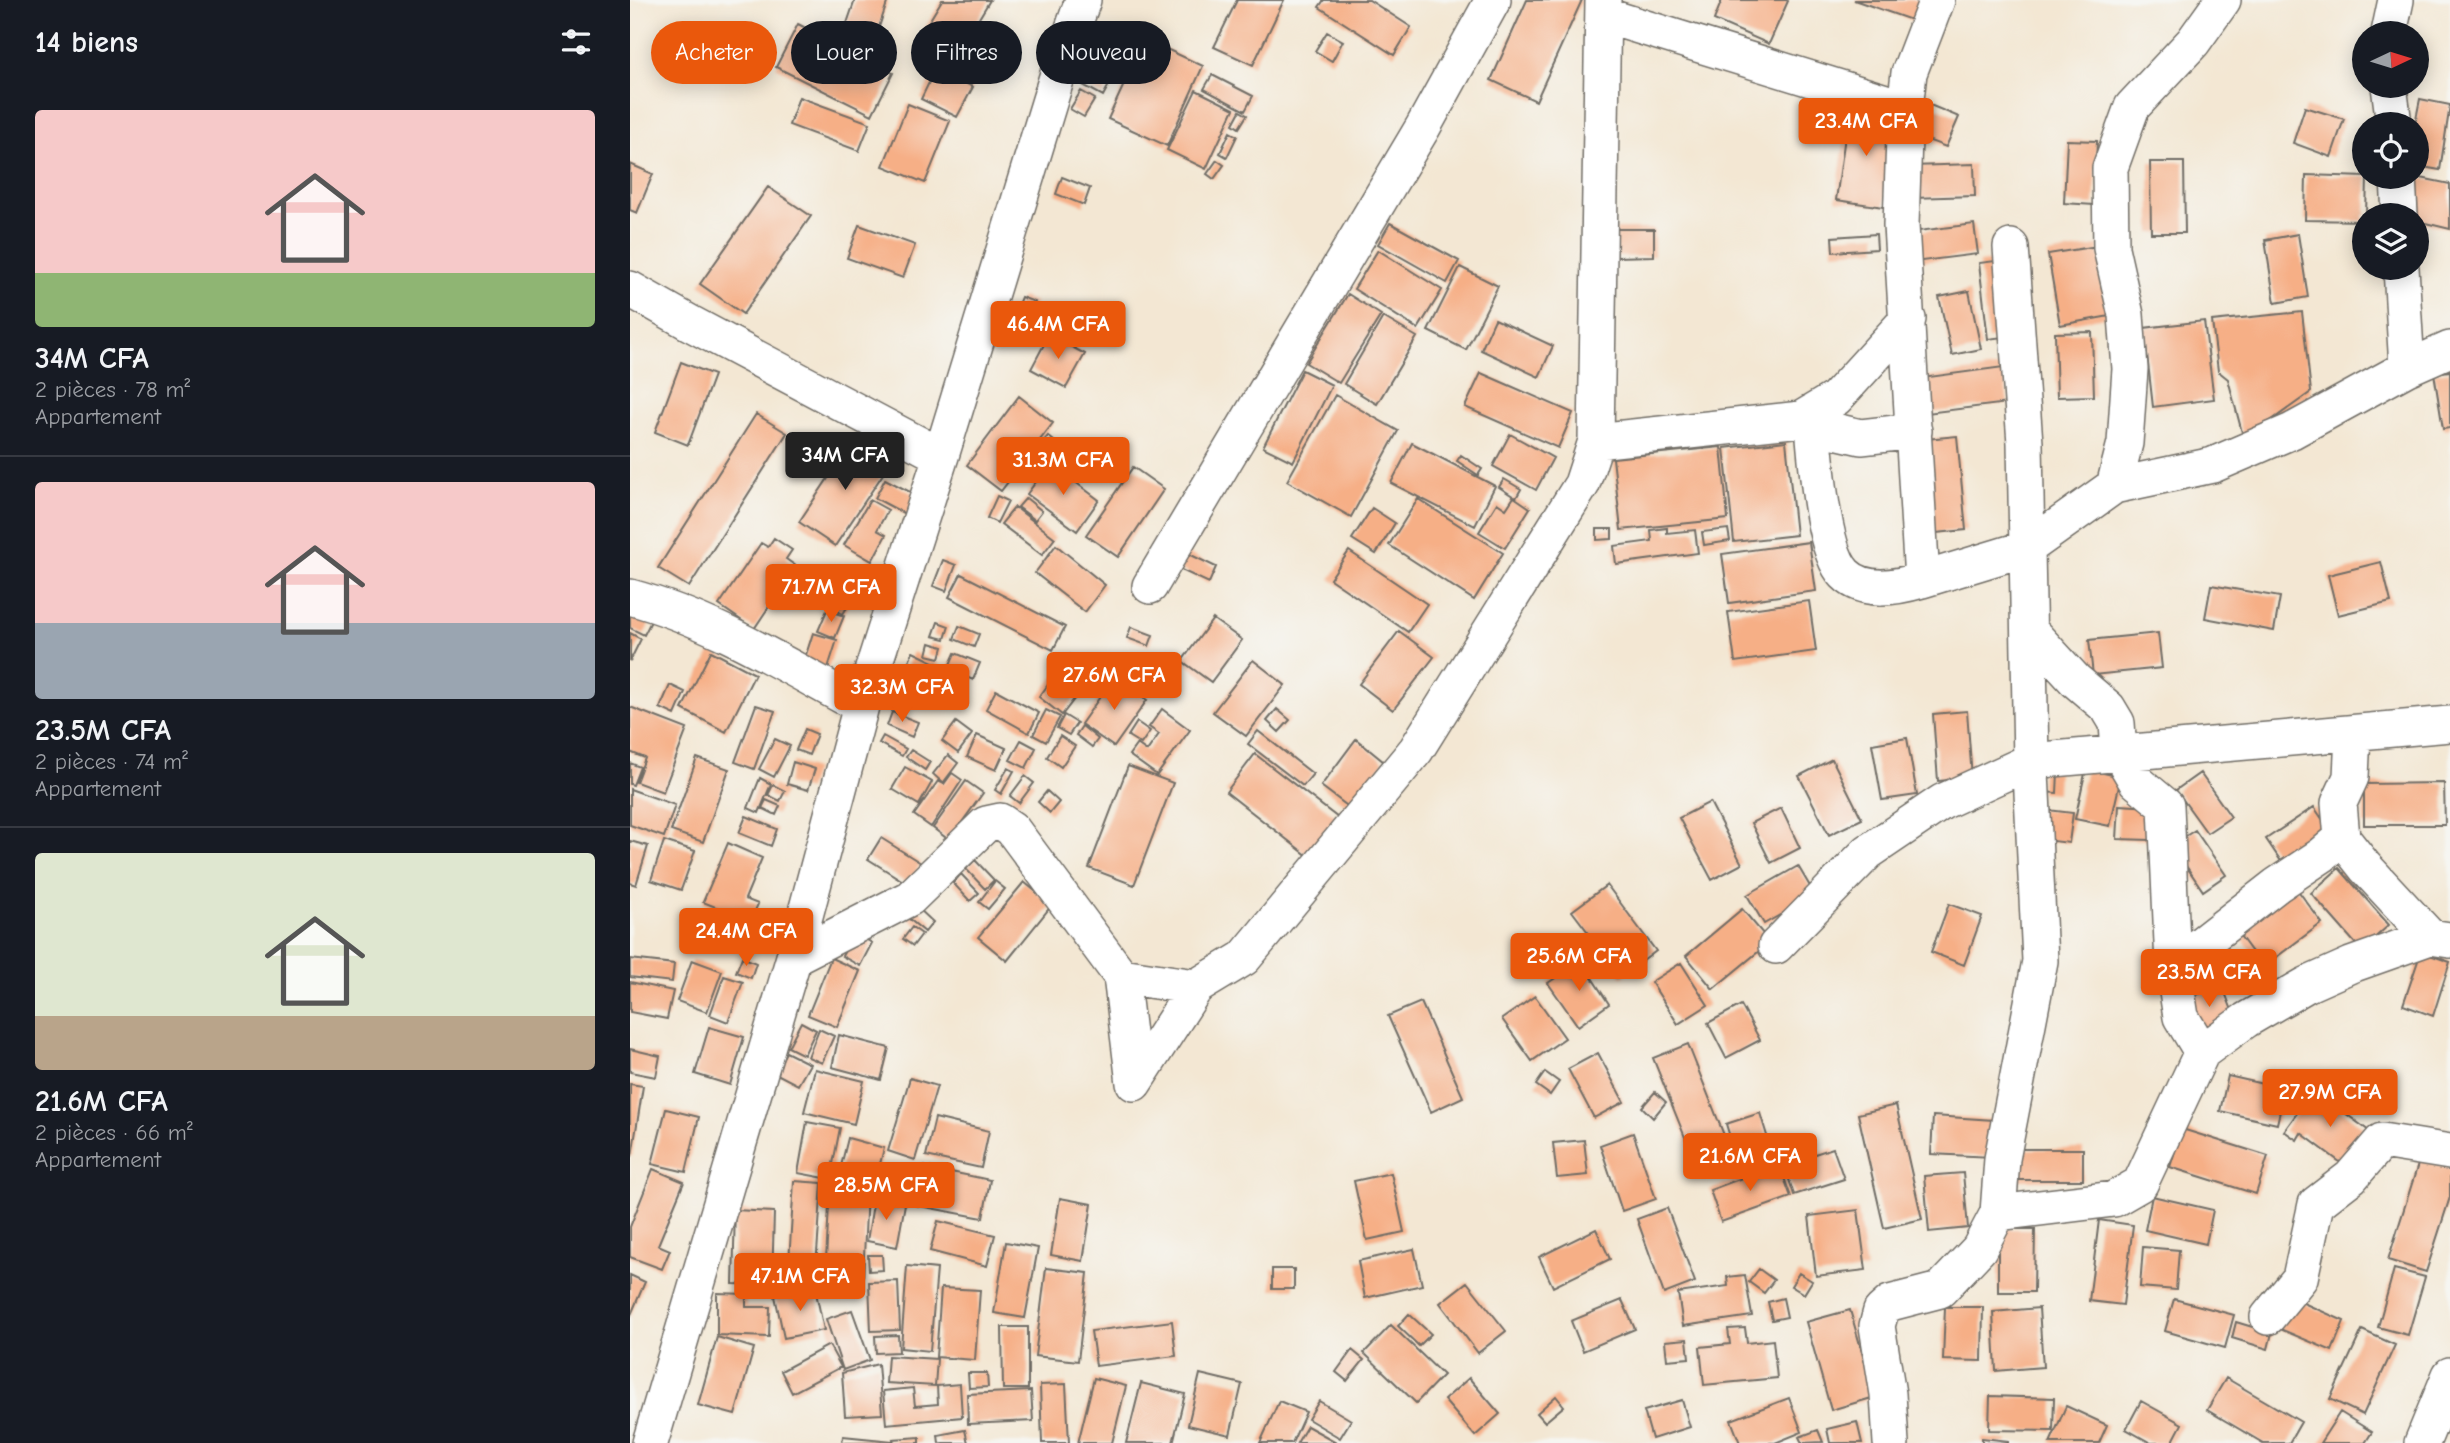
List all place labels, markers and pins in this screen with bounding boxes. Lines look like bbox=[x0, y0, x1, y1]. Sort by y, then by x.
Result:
pin: 23.4M CFA bbox=[1786, 99, 1946, 158]
pin: 46.4M CFA bbox=[978, 302, 1138, 361]
pin: 34M CFA bbox=[780, 433, 910, 492]
pin: 31.3M CFA bbox=[983, 438, 1143, 497]
pin: 71.7M CFA bbox=[751, 564, 911, 624]
pin: 27.6M CFA bbox=[1034, 652, 1194, 712]
pin: 32.3M CFA bbox=[822, 664, 982, 724]
pin: 24.4M CFA bbox=[666, 908, 826, 968]
pin: 25.6M CFA bbox=[1499, 934, 1659, 993]
pin: 23.5M CFA bbox=[2129, 950, 2289, 1009]
pin: 27.9M CFA bbox=[2250, 1070, 2410, 1129]
pin: 21.6M CFA bbox=[1670, 1134, 1830, 1193]
pin: 28.5M CFA bbox=[806, 1162, 966, 1222]
pin: 47.1M CFA bbox=[720, 1254, 880, 1313]

